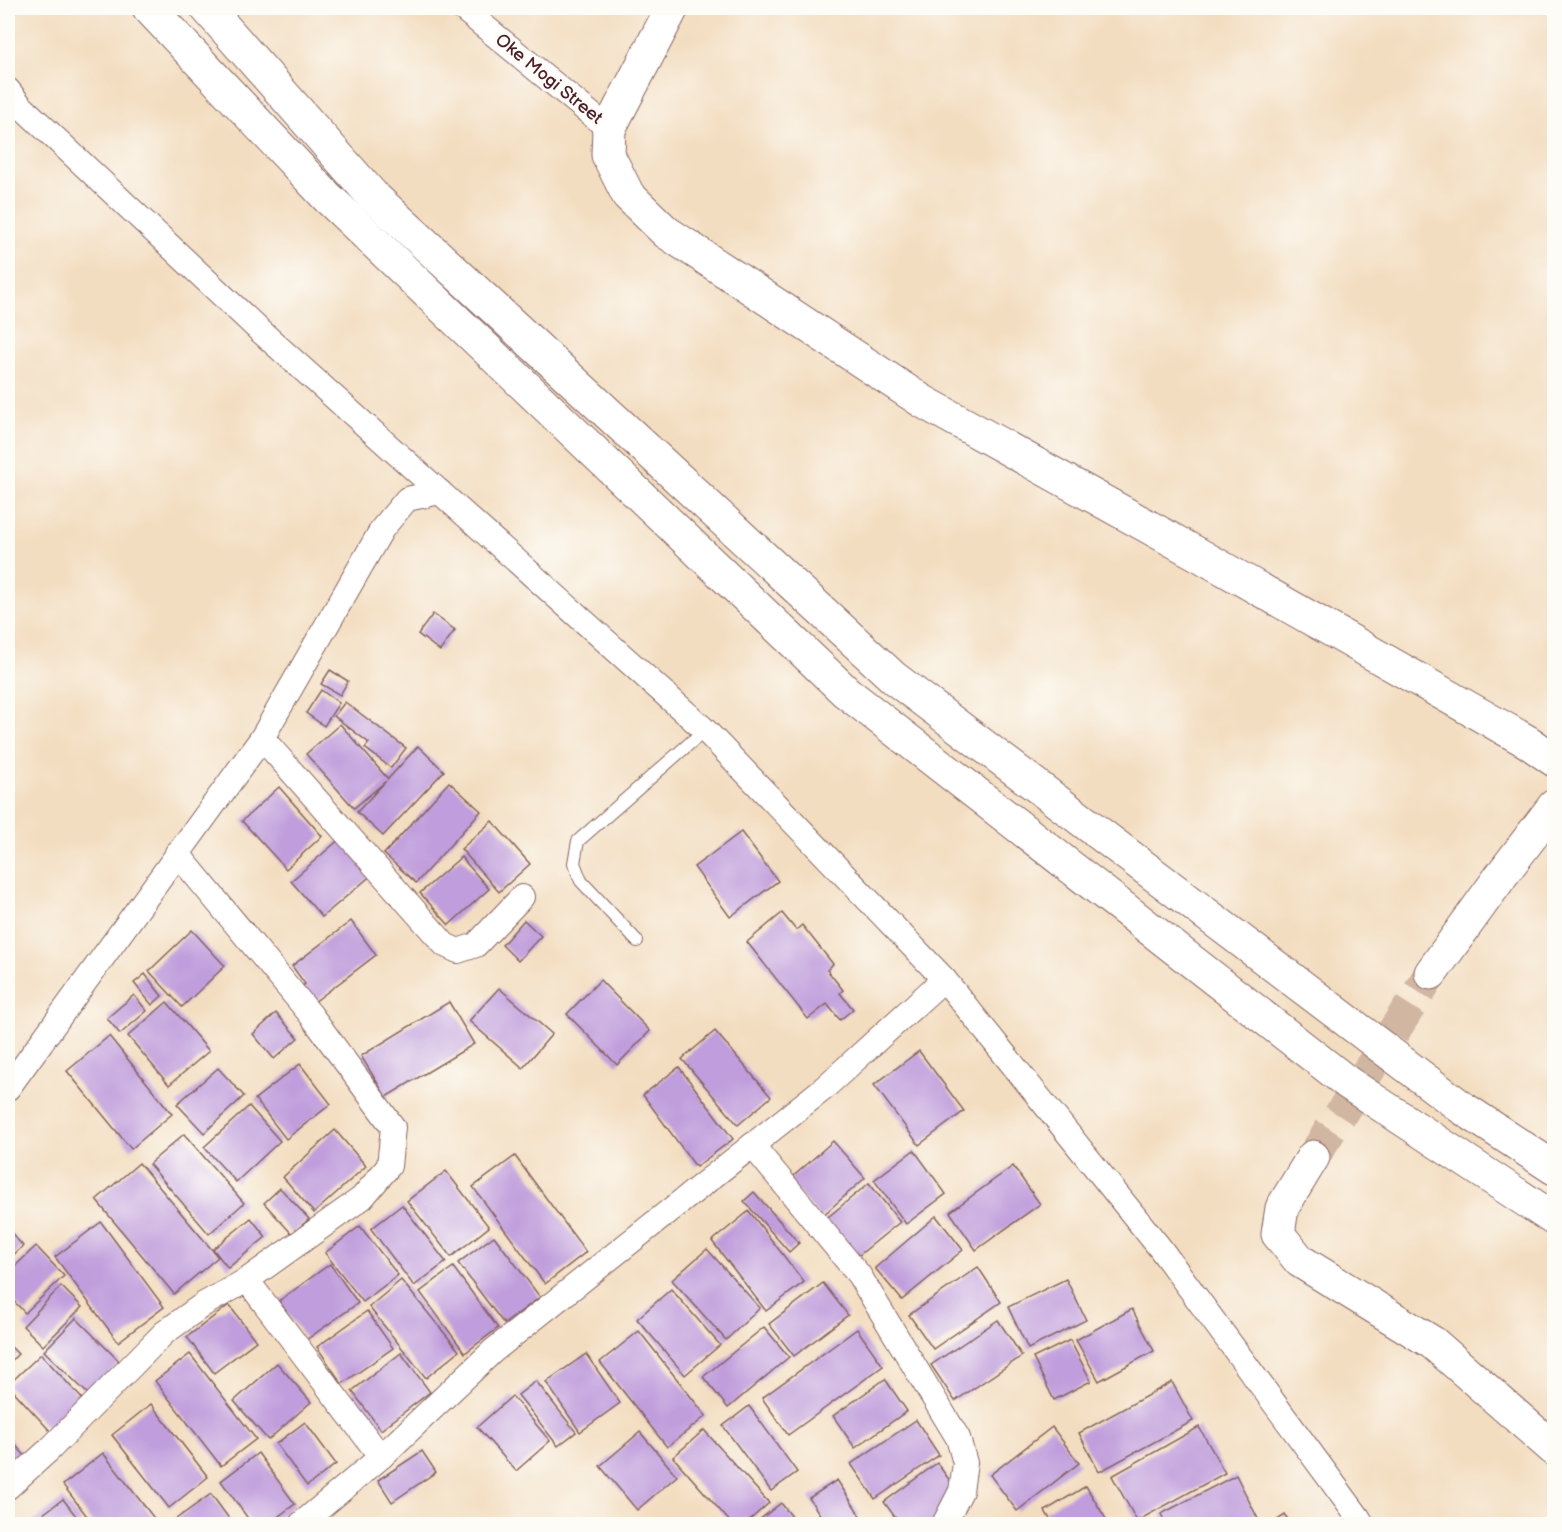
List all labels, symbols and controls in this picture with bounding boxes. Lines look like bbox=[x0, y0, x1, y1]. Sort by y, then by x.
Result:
street label: Oke Mogi Street bbox=[491, 29, 607, 129]

